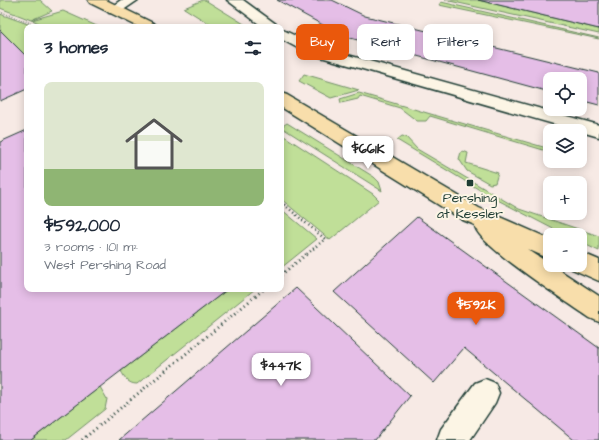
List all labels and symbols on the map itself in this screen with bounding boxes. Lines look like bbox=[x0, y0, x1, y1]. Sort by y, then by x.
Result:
pin: $661K bbox=[340, 136, 396, 170]
marker: Pershing at Kessler bbox=[465, 178, 475, 188]
place label: Pershing at Kessler bbox=[437, 188, 503, 224]
pin: $592K bbox=[448, 292, 504, 326]
pin: $447K bbox=[253, 353, 309, 387]

